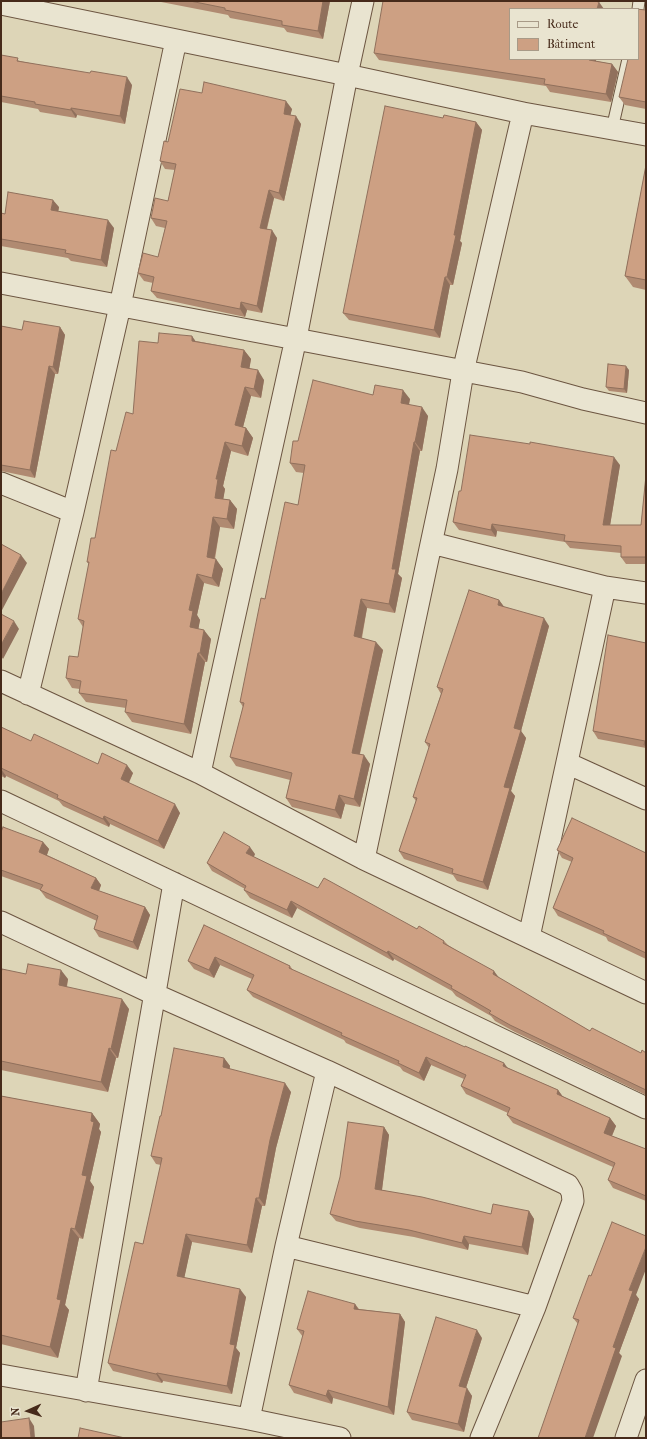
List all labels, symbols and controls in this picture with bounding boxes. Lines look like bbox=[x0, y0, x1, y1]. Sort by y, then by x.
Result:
legend bbox=[509, 8, 639, 60]
text: Route bbox=[547, 17, 579, 31]
text: Bâtiment bbox=[547, 37, 595, 51]
north arrow bbox=[8, 1391, 48, 1431]
text: N bbox=[9, 1407, 22, 1416]

